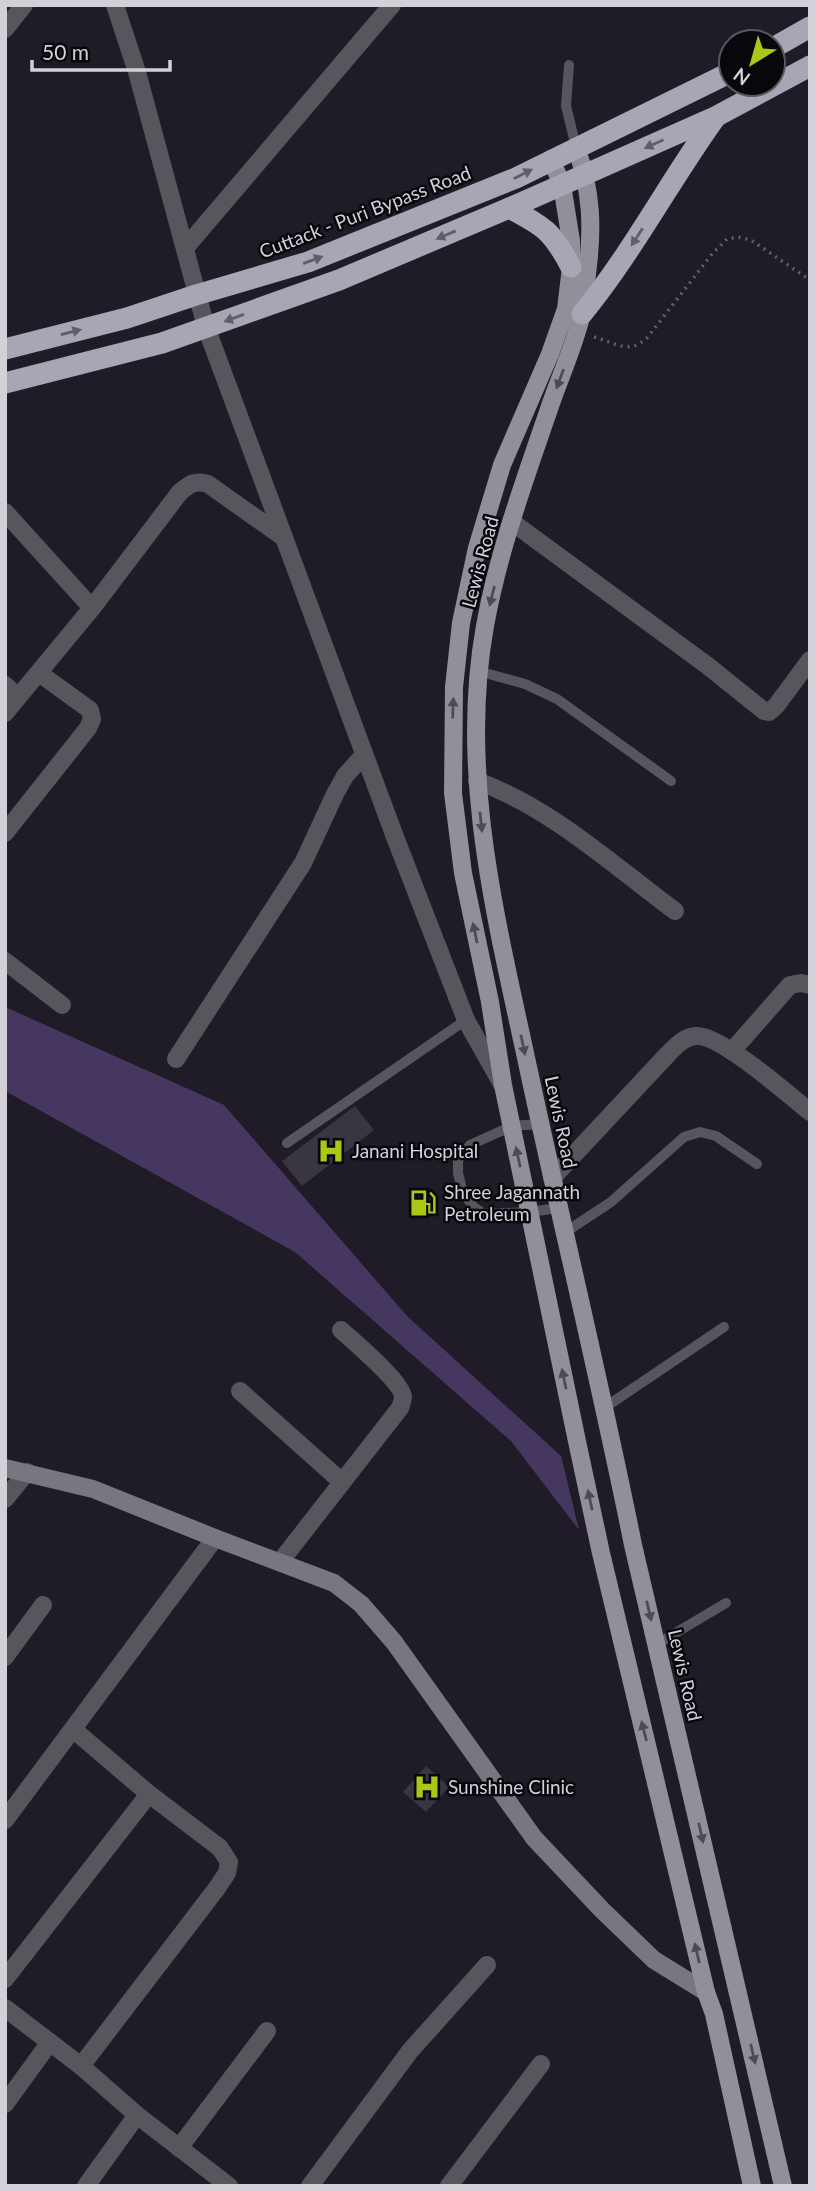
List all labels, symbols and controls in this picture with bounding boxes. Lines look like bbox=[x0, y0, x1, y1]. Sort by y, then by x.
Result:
scale bar bbox=[32, 28, 170, 72]
north arrow bbox=[717, 28, 787, 98]
text: 50 m bbox=[42, 39, 89, 64]
text: N bbox=[729, 63, 754, 91]
one-way arrow bbox=[644, 138, 664, 150]
street label: Cuttack - Puri Bypass Road bbox=[256, 161, 474, 263]
one-way arrow bbox=[513, 168, 533, 180]
one-way arrow bbox=[630, 227, 643, 246]
one-way arrow bbox=[435, 230, 456, 241]
one-way arrow bbox=[302, 254, 323, 265]
one-way arrow bbox=[223, 312, 244, 323]
one-way arrow bbox=[61, 326, 83, 337]
one-way arrow bbox=[554, 368, 565, 389]
street label: Lewis Road bbox=[456, 514, 503, 610]
one-way arrow bbox=[487, 585, 498, 607]
one-way arrow bbox=[447, 697, 459, 719]
one-way arrow bbox=[476, 811, 487, 833]
one-way arrow bbox=[470, 922, 481, 944]
one-way arrow bbox=[518, 1034, 529, 1056]
street label: Lewis Road bbox=[540, 1074, 582, 1170]
hospital icon: Janani Hospital bbox=[316, 1136, 346, 1166]
place label: Janani Hospital bbox=[352, 1139, 478, 1162]
one-way arrow bbox=[512, 1146, 523, 1168]
place label: Shree Jagannath Petroleum bbox=[444, 1180, 580, 1225]
fuel station icon: Shree Jagannath Petroleum bbox=[408, 1188, 438, 1218]
one-way arrow bbox=[559, 1368, 570, 1390]
one-way arrow bbox=[584, 1489, 595, 1511]
one-way arrow bbox=[644, 1600, 655, 1622]
street label: Lewis Road bbox=[664, 1627, 707, 1723]
one-way arrow bbox=[638, 1720, 649, 1742]
hospital icon: Sunshine Clinic bbox=[412, 1772, 442, 1802]
place label: Sunshine Clinic bbox=[448, 1775, 574, 1798]
one-way arrow bbox=[695, 1822, 706, 1844]
one-way arrow bbox=[691, 1941, 702, 1963]
one-way arrow bbox=[747, 2043, 758, 2065]

